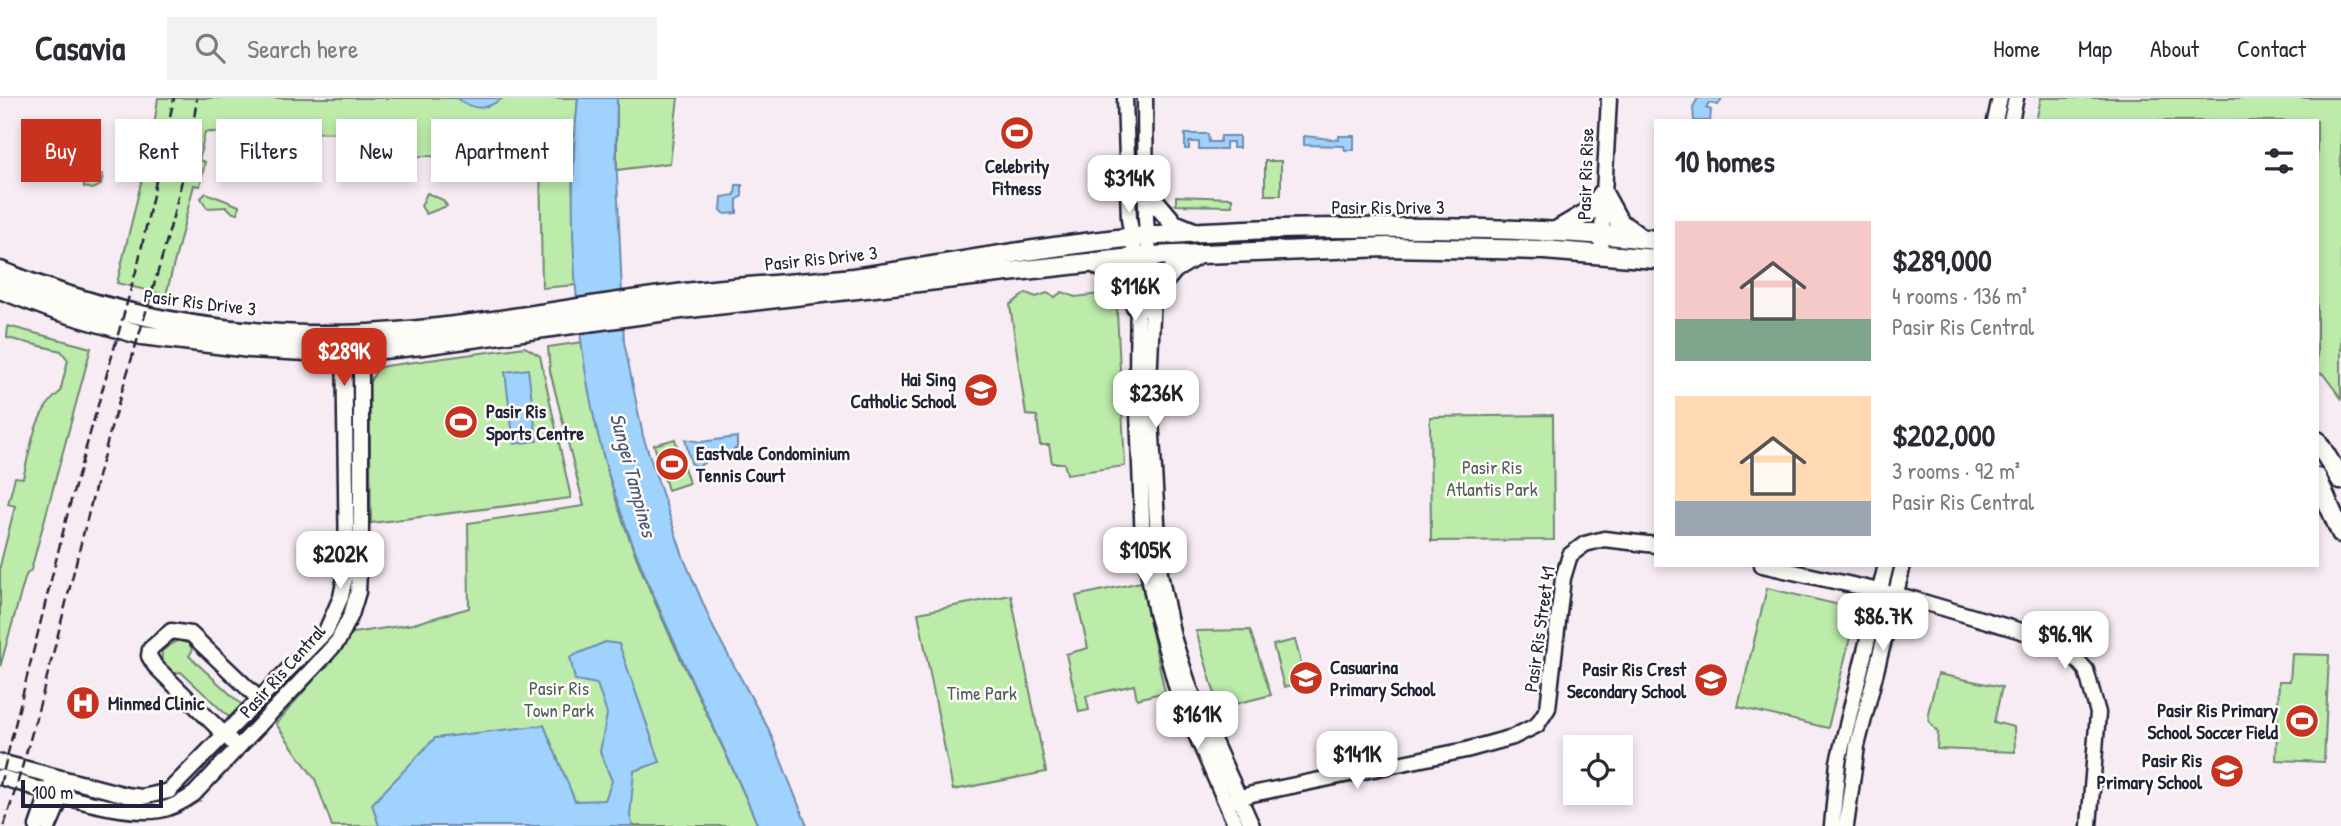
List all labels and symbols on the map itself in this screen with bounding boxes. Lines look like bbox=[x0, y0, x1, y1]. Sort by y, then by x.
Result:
sports icon: Celebrity Fitness bbox=[998, 114, 1036, 152]
street label: Pasir Ris Rise bbox=[1570, 127, 1600, 221]
place label: Celebrity Fitness bbox=[985, 153, 1049, 201]
pin: $314K bbox=[1080, 156, 1178, 215]
street label: Pasir Ris Drive 3 bbox=[1331, 194, 1445, 220]
street label: Pasir Ris Drive 3 bbox=[763, 239, 879, 277]
pin: $116K bbox=[1086, 264, 1184, 323]
street label: Pasir Ris Drive 3 bbox=[142, 282, 258, 322]
pin: $289K bbox=[295, 328, 393, 388]
place label: Hai Sing Catholic School bbox=[850, 366, 957, 414]
pin: $236K bbox=[1107, 370, 1205, 430]
school or university icon: Hai Sing Catholic School bbox=[962, 371, 1000, 409]
place label: Pasir Ris Sports Centre bbox=[486, 398, 584, 447]
sports icon: Pasir Ris Sports Centre bbox=[442, 403, 480, 441]
water label: Sungei Tampines bbox=[603, 410, 664, 542]
place label: Eastvale Condominium Tennis Court bbox=[695, 440, 850, 488]
sports icon: Eastvale Condominium Tennis Court bbox=[653, 445, 691, 483]
park label: Pasir Ris Atlantis Park bbox=[1446, 454, 1538, 502]
pin: $105K bbox=[1096, 528, 1194, 587]
pin: $202K bbox=[291, 532, 389, 591]
street label: Pasir Ris Street 41 bbox=[1517, 564, 1561, 694]
pin: $86.7K bbox=[1826, 594, 1940, 653]
pin: $96.9K bbox=[2008, 612, 2122, 671]
street label: Pasir Ris Central bbox=[233, 618, 332, 723]
place label: Casuarina Primary School bbox=[1330, 654, 1436, 703]
place label: Pasir Ris Crest Secondary School bbox=[1567, 656, 1687, 705]
school or university icon: Casuarina Primary School bbox=[1287, 659, 1325, 697]
school or university icon: Pasir Ris Crest Secondary School bbox=[1692, 661, 1730, 699]
park label: Pasir Ris Town Park bbox=[524, 675, 594, 723]
park label: Time Park bbox=[947, 680, 1017, 706]
hospital icon: Minmed Clinic bbox=[64, 684, 102, 722]
place label: Minmed Clinic bbox=[108, 690, 205, 716]
pin: $161K bbox=[1148, 692, 1246, 751]
place label: Pasir Ris Primary School Soccer Field bbox=[2147, 697, 2279, 745]
sports icon: Pasir Ris Primary School Soccer Field bbox=[2283, 702, 2321, 740]
pin: $141K bbox=[1308, 732, 1406, 791]
place label: Pasir Ris Primary School bbox=[2097, 747, 2203, 796]
school or university icon: Pasir Ris Primary School bbox=[2208, 752, 2246, 790]
scale bar bbox=[21, 777, 163, 809]

